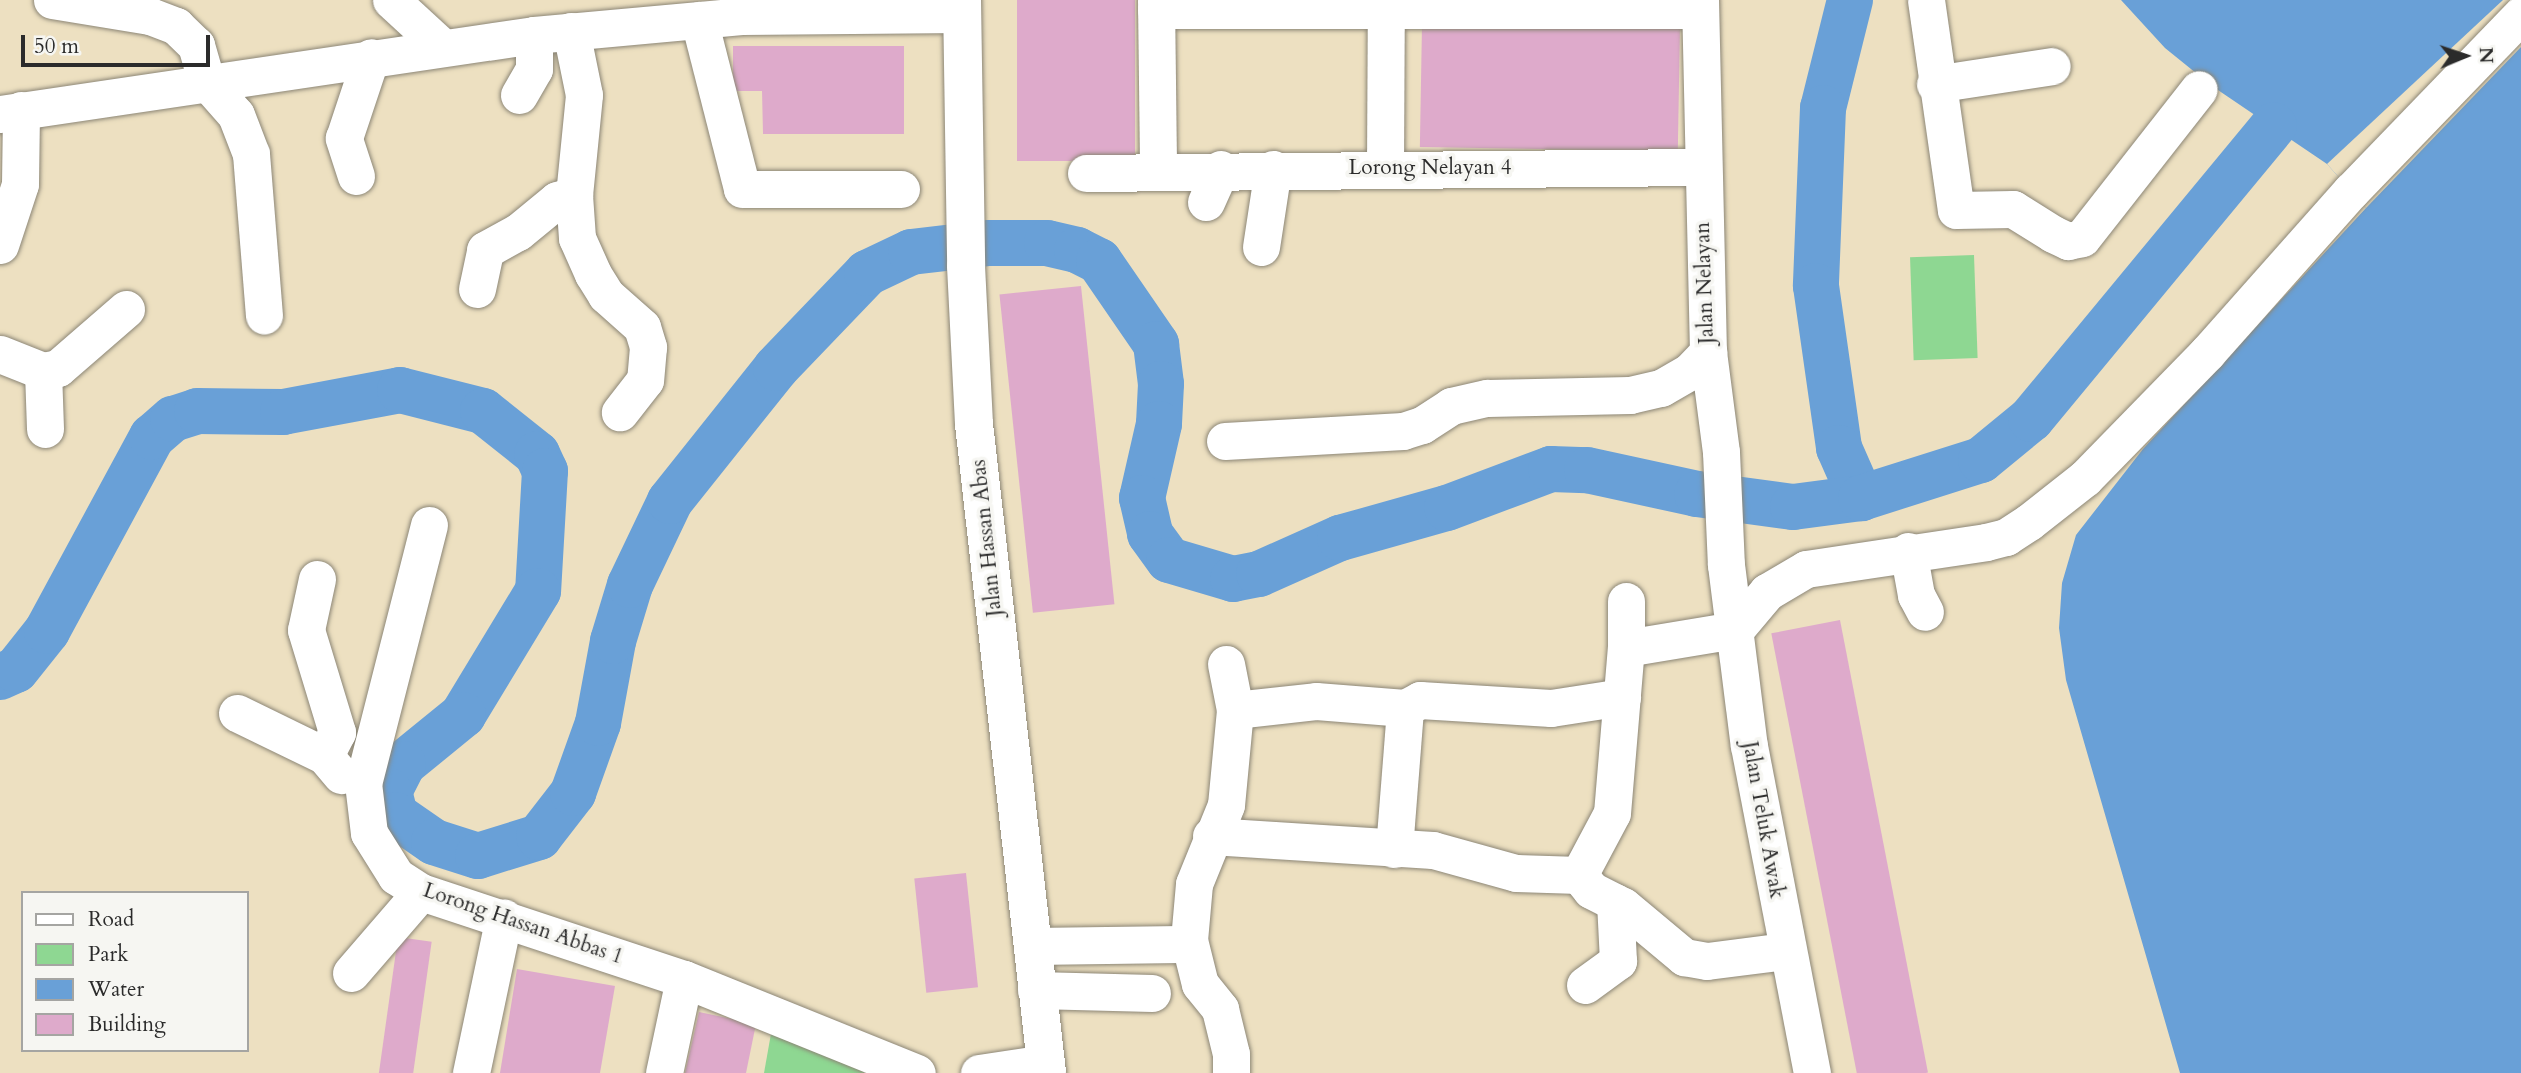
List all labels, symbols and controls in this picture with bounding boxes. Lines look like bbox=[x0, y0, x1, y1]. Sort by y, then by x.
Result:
scale bar bbox=[24, 21, 214, 65]
north arrow bbox=[2430, 21, 2500, 91]
text: 50 m bbox=[34, 32, 79, 61]
text: N bbox=[2473, 47, 2499, 64]
street label: Lorong Nelayan 4 bbox=[1349, 155, 1511, 181]
street label: Jalan Nelayan bbox=[1690, 222, 1720, 344]
street label: Jalan Hassan Abas bbox=[966, 458, 1008, 618]
street label: Jalan Teluk Awak bbox=[1737, 740, 1789, 900]
street label: Lorong Hassan Abbas 1 bbox=[420, 878, 626, 970]
legend bbox=[21, 891, 248, 1052]
text: Road bbox=[88, 905, 134, 934]
text: Park bbox=[88, 940, 128, 969]
text: Water bbox=[88, 975, 144, 1004]
text: Building bbox=[88, 1010, 166, 1039]

